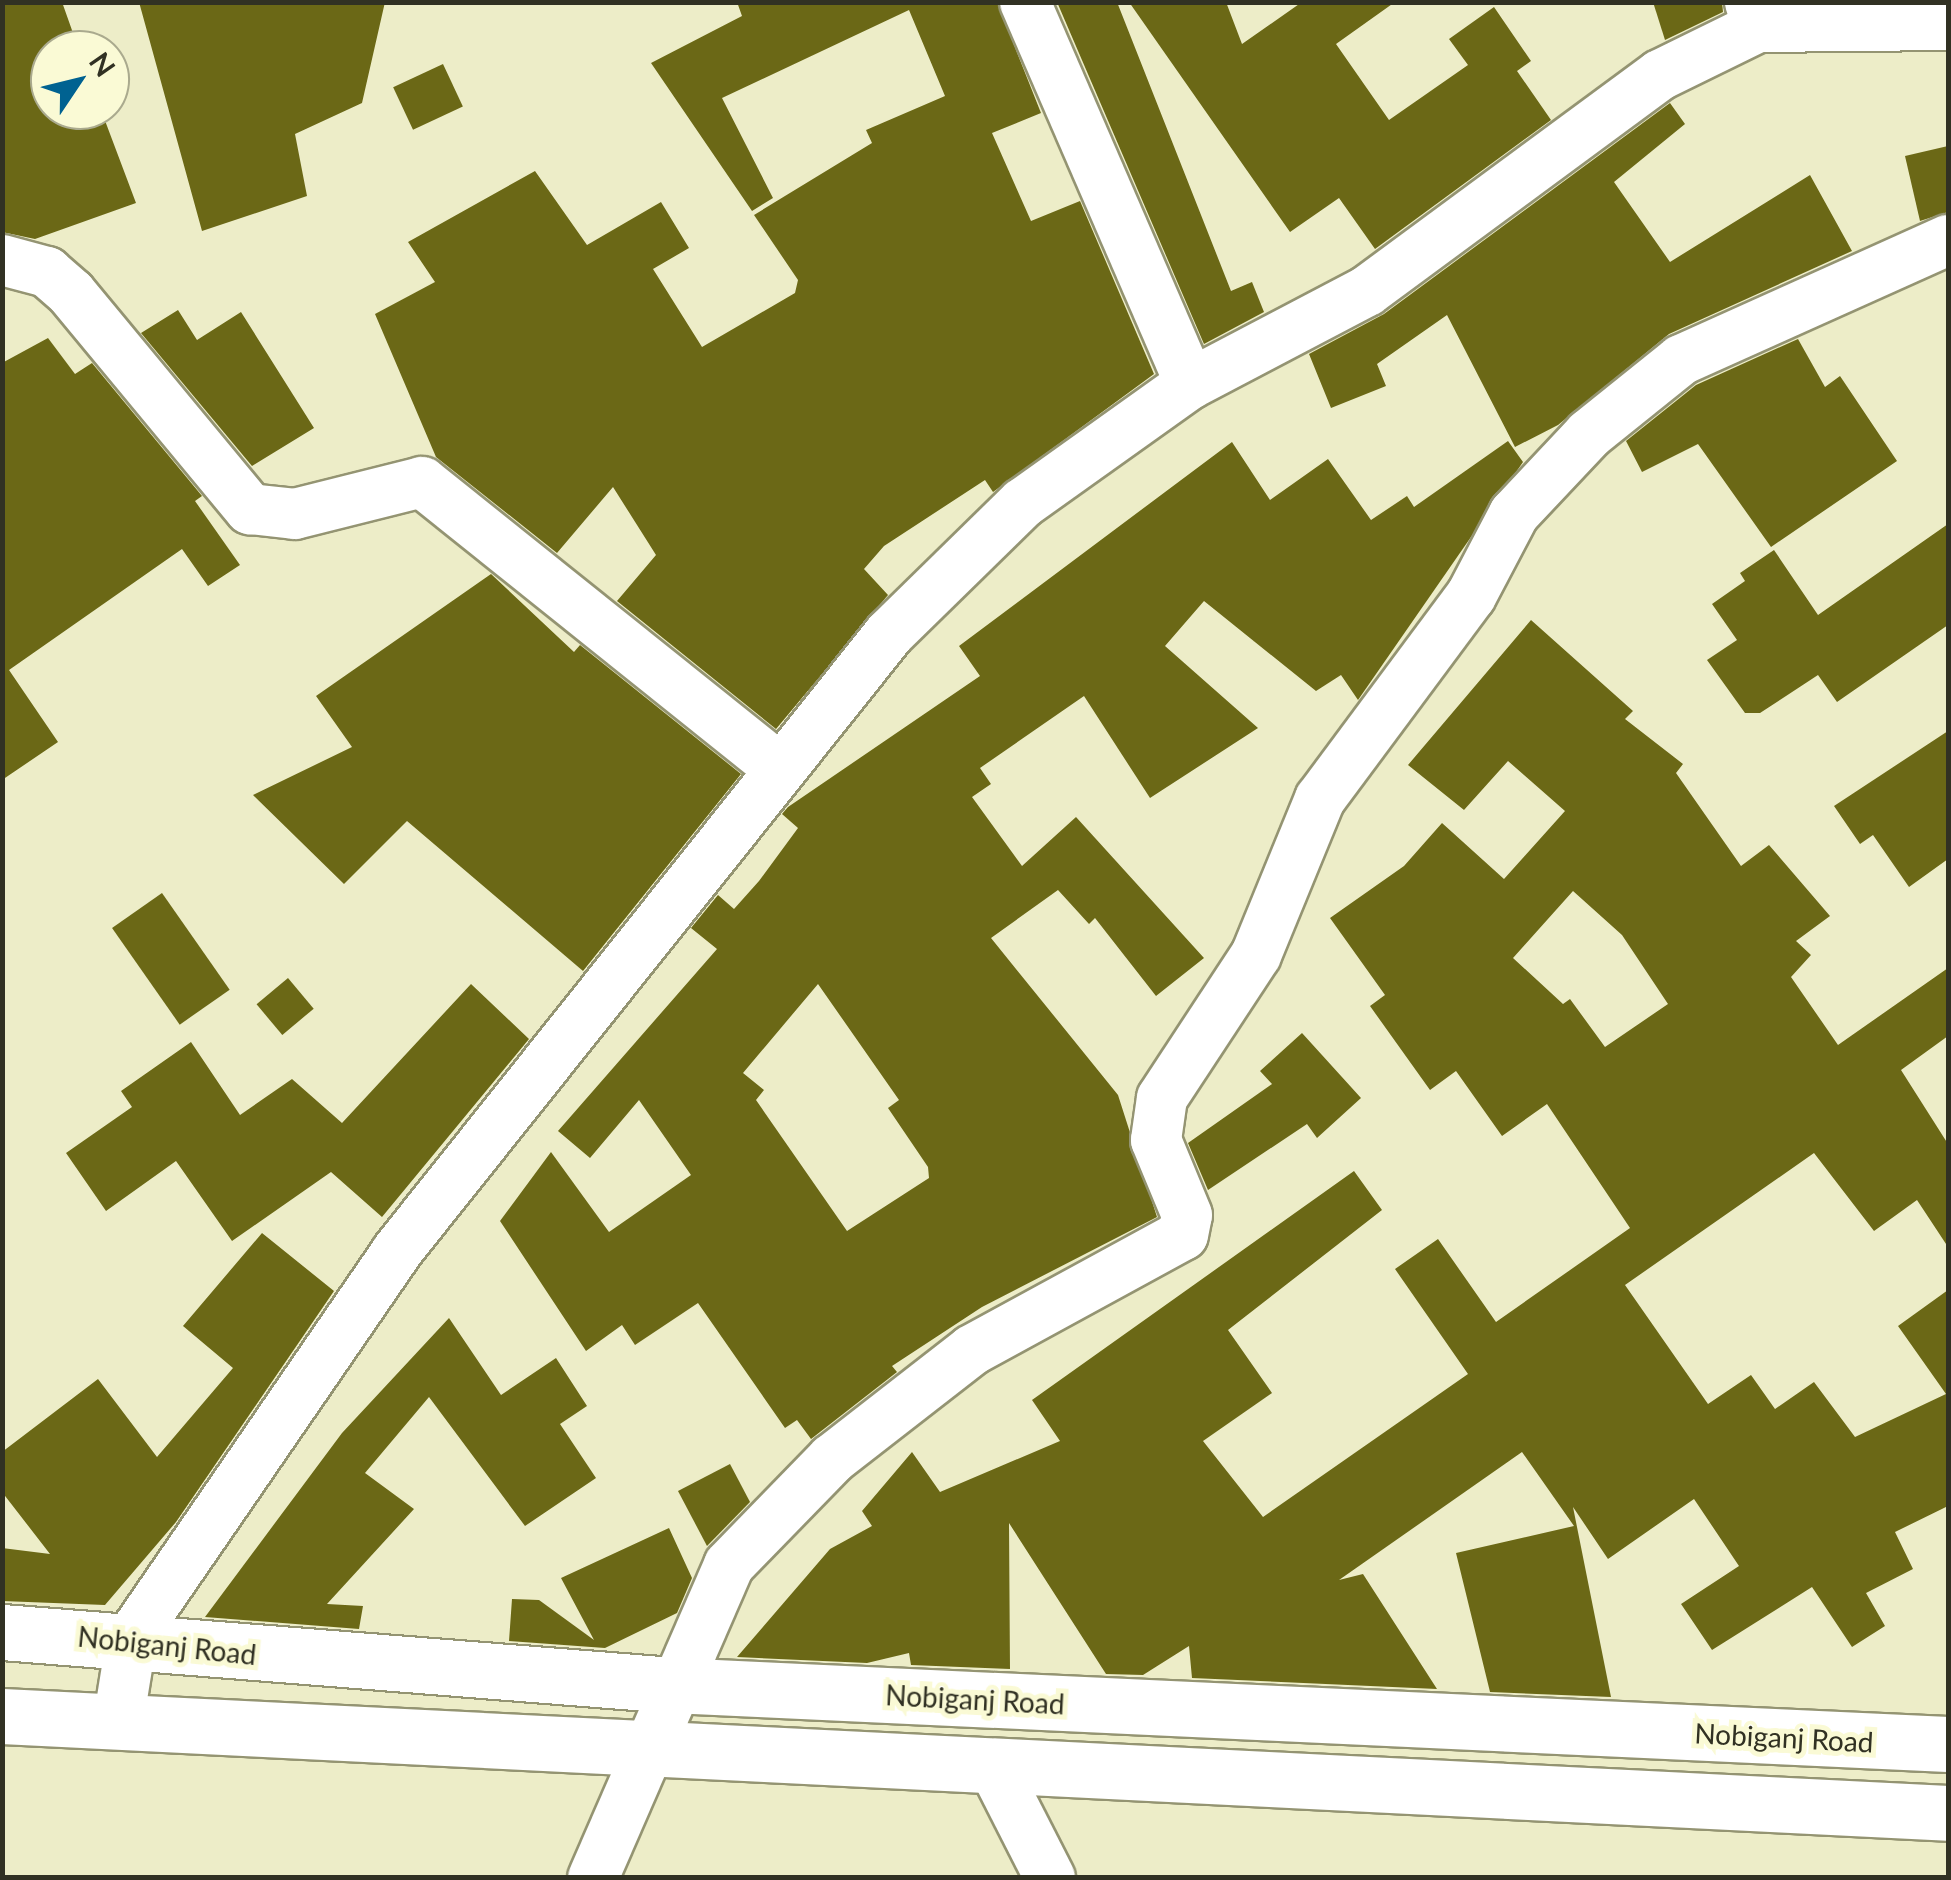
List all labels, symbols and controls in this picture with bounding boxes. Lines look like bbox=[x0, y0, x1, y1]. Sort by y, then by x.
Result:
north arrow bbox=[30, 30, 130, 130]
text: N bbox=[83, 45, 123, 83]
street label: Nobiganj Road bbox=[76, 1619, 258, 1671]
street label: Nobiganj Road bbox=[885, 1678, 1065, 1720]
street label: Nobiganj Road bbox=[1694, 1716, 1874, 1758]

